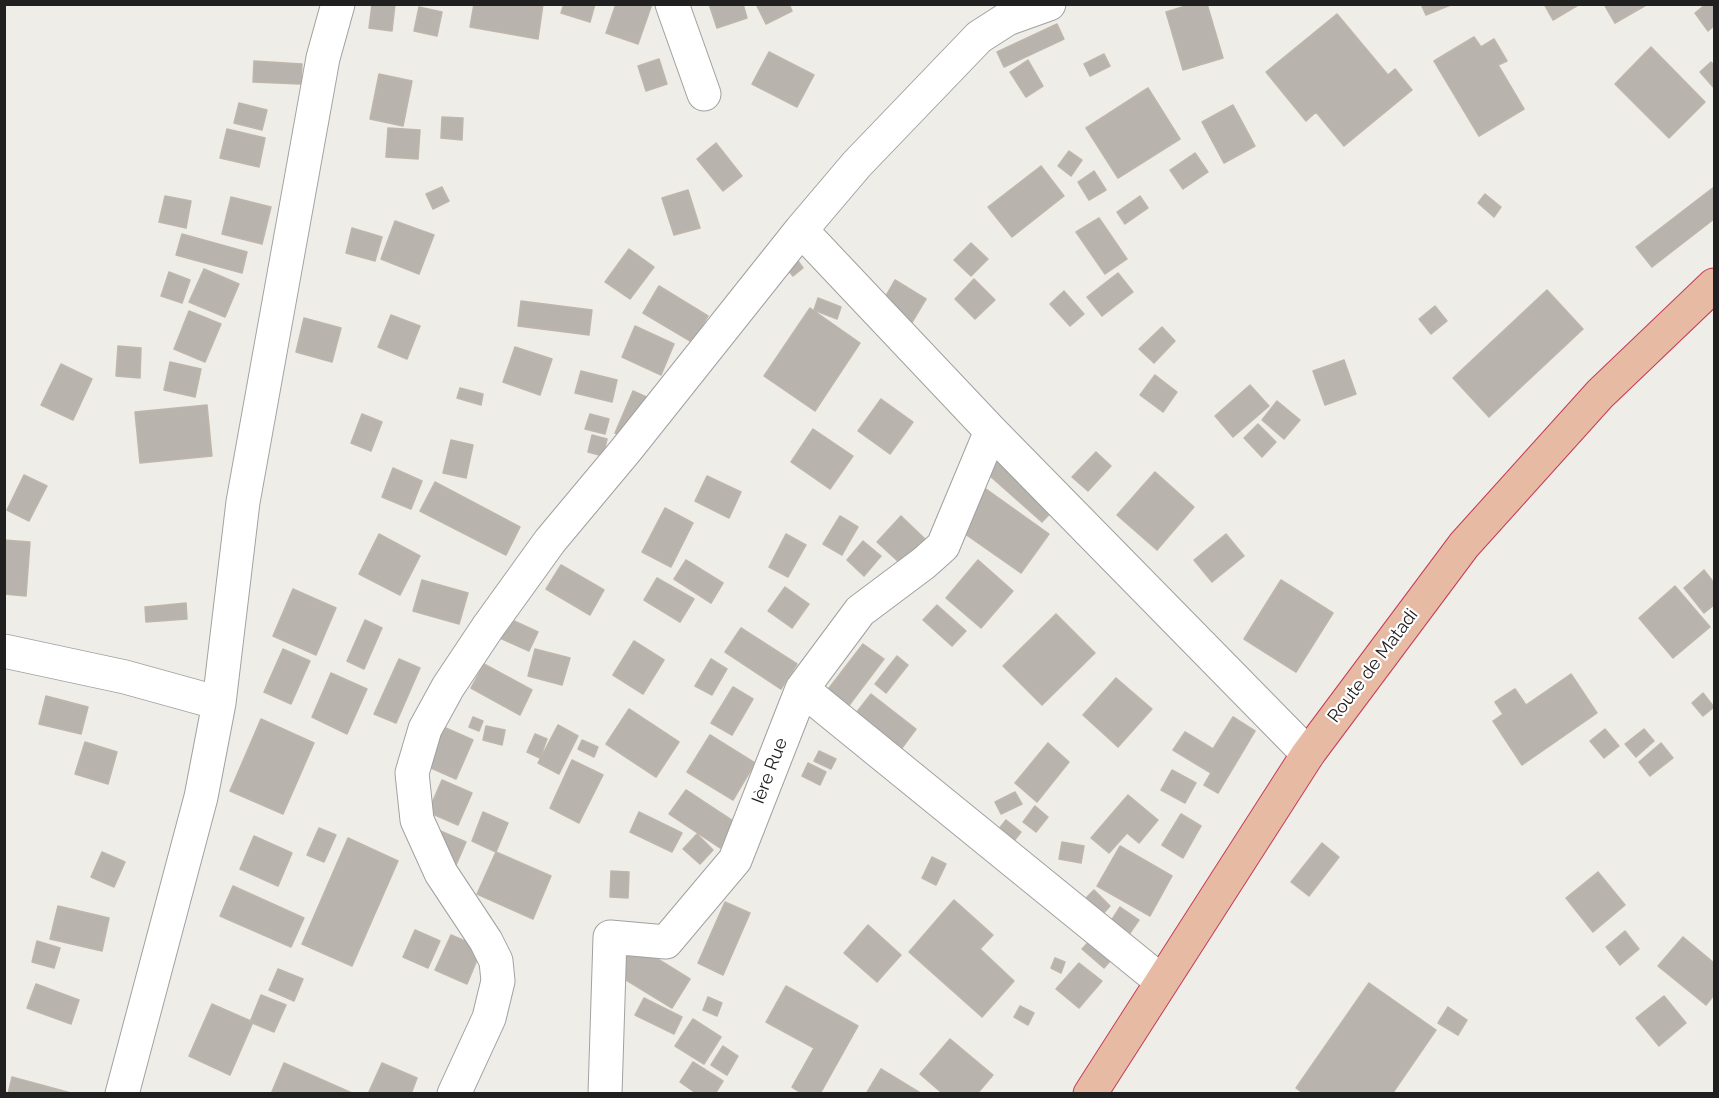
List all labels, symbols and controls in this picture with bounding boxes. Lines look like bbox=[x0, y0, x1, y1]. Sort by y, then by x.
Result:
street label: Route de Matadi bbox=[1323, 605, 1423, 727]
street label: Ière Rue bbox=[748, 735, 792, 807]

